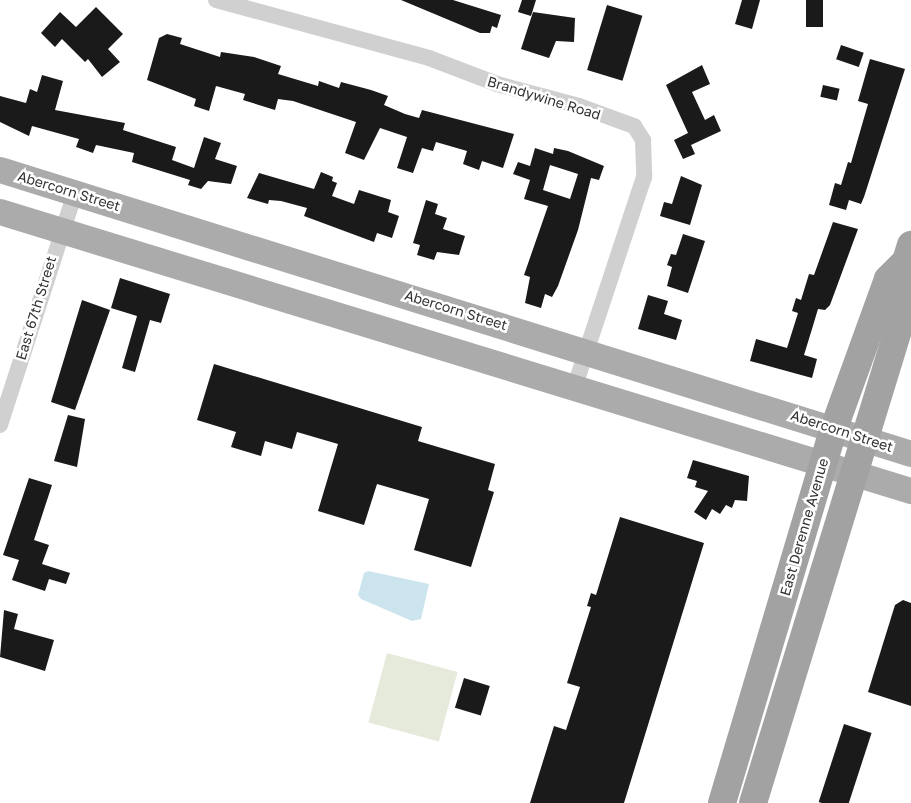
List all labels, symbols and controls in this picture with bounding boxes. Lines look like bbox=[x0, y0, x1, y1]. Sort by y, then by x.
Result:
street label: Brandywine Road bbox=[485, 73, 603, 123]
street label: Abercorn Street bbox=[16, 167, 122, 215]
street label: East 67th Street bbox=[12, 254, 60, 362]
street label: Abercorn Street bbox=[403, 286, 509, 334]
street label: Abercorn Street bbox=[789, 407, 895, 455]
street label: East Derenne Avenue bbox=[776, 456, 832, 598]

